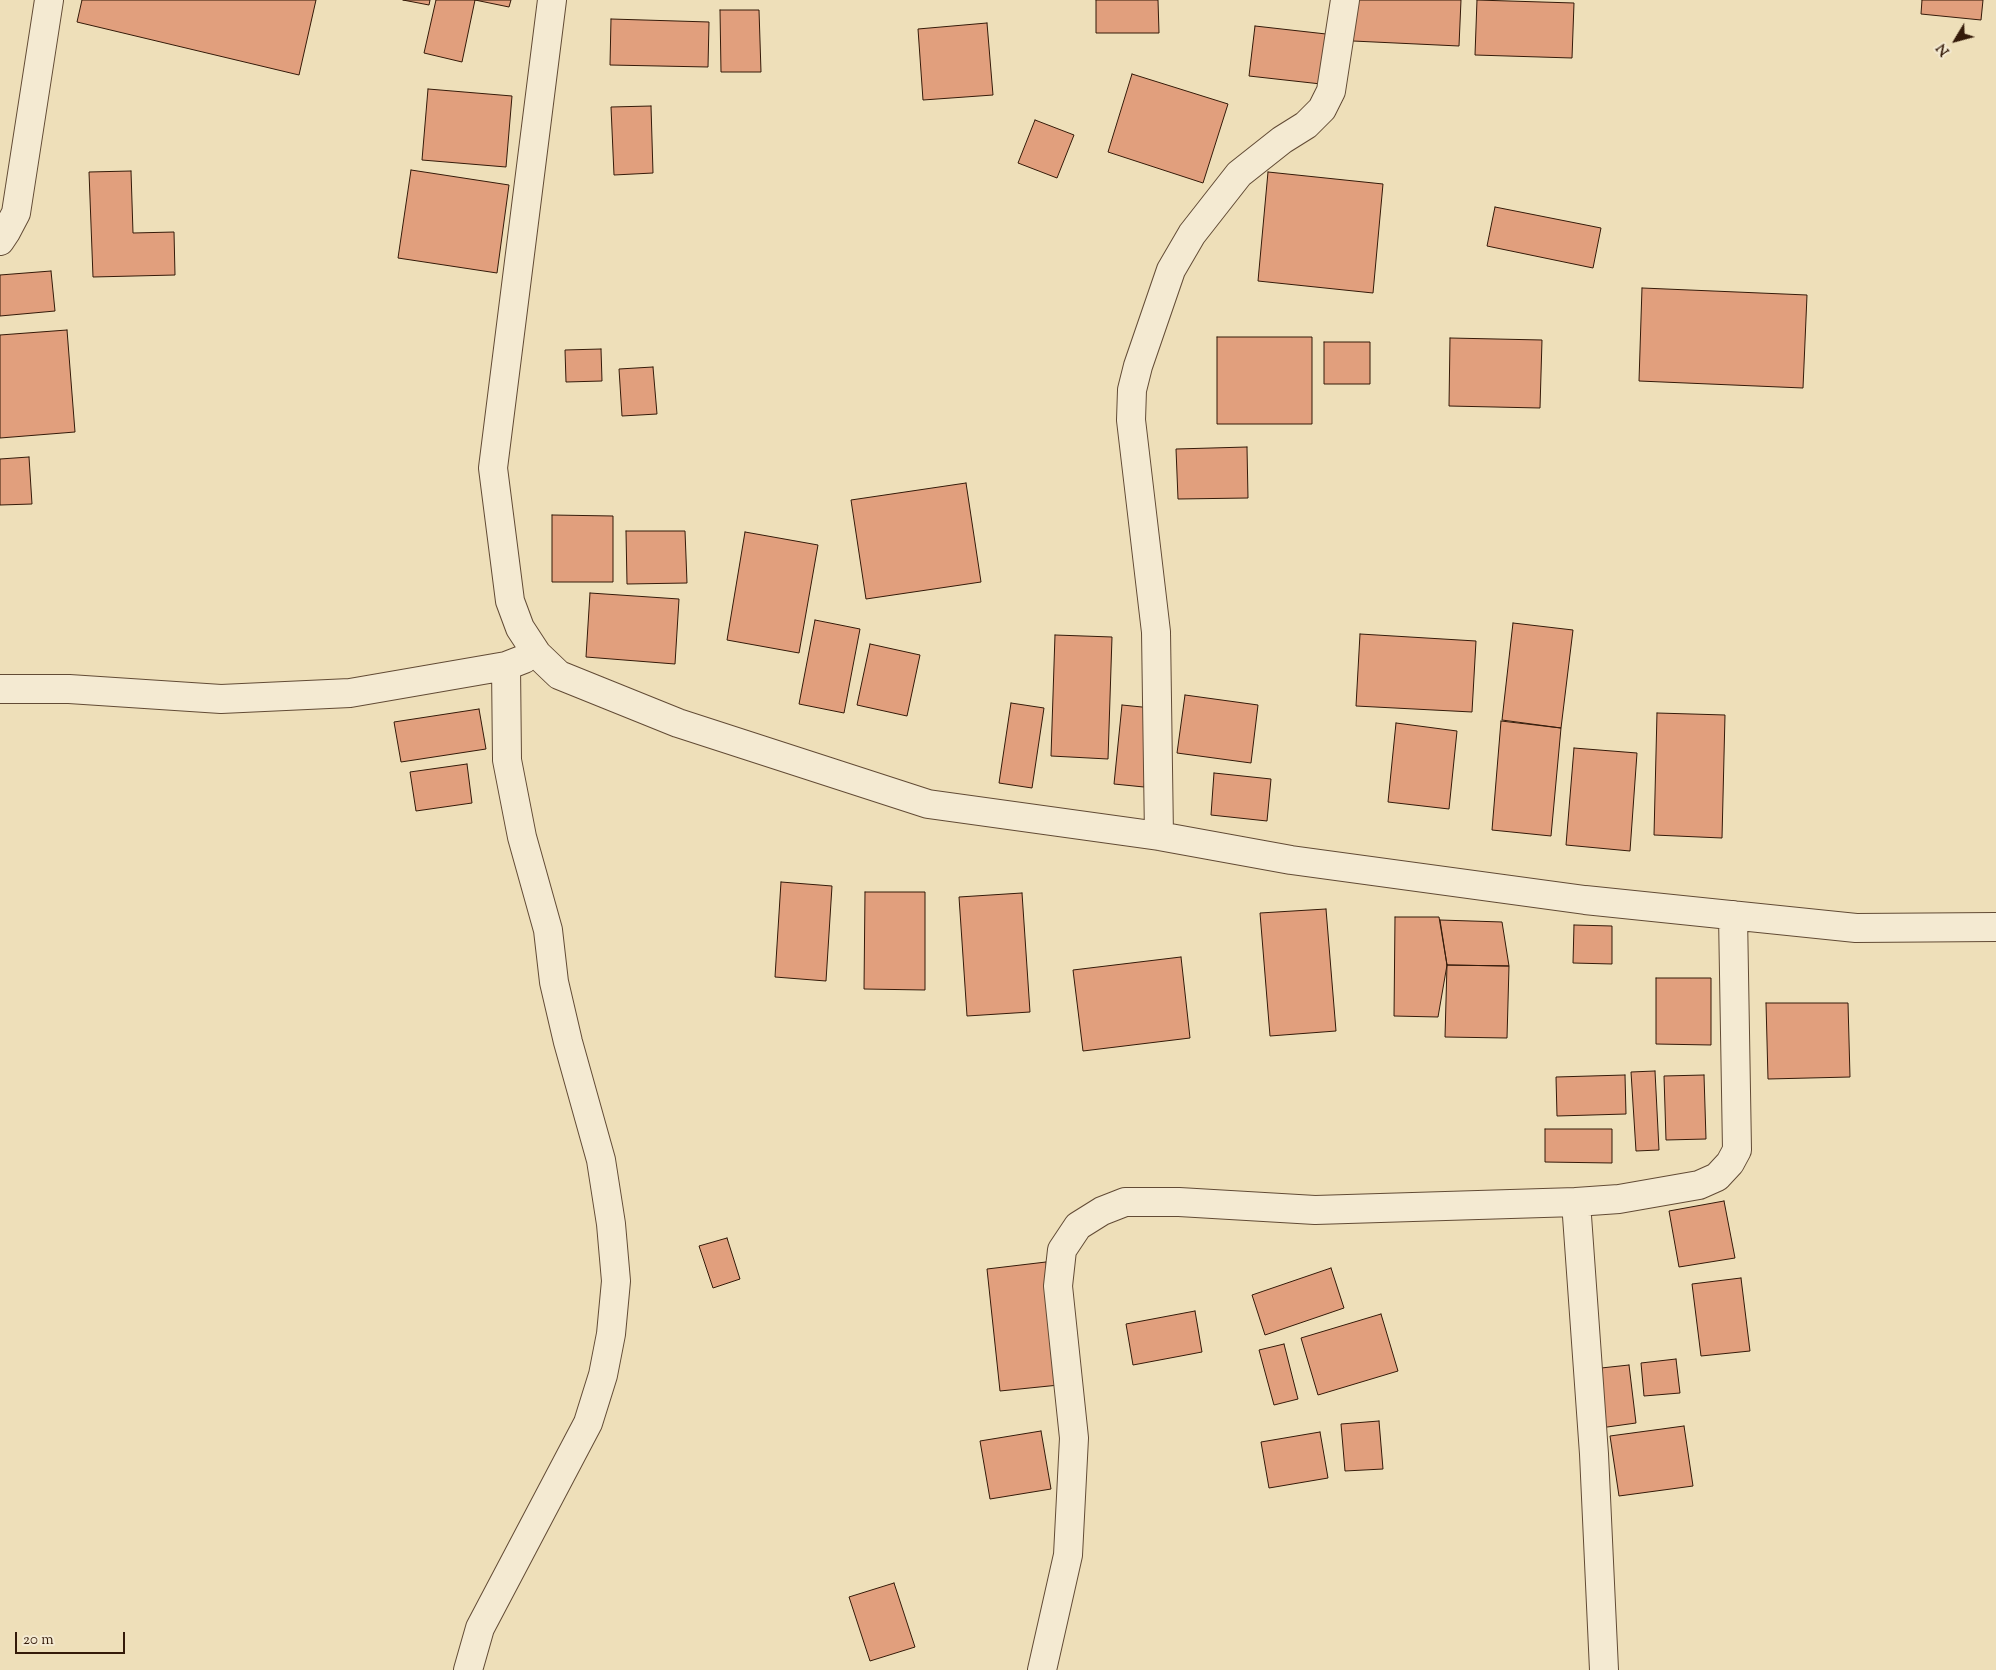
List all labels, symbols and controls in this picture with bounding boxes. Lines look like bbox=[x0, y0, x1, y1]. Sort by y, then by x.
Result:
north arrow bbox=[1931, 15, 1981, 65]
text: N bbox=[1933, 39, 1955, 60]
scale bar bbox=[18, 1622, 128, 1654]
text: 20 m bbox=[23, 1630, 54, 1651]

